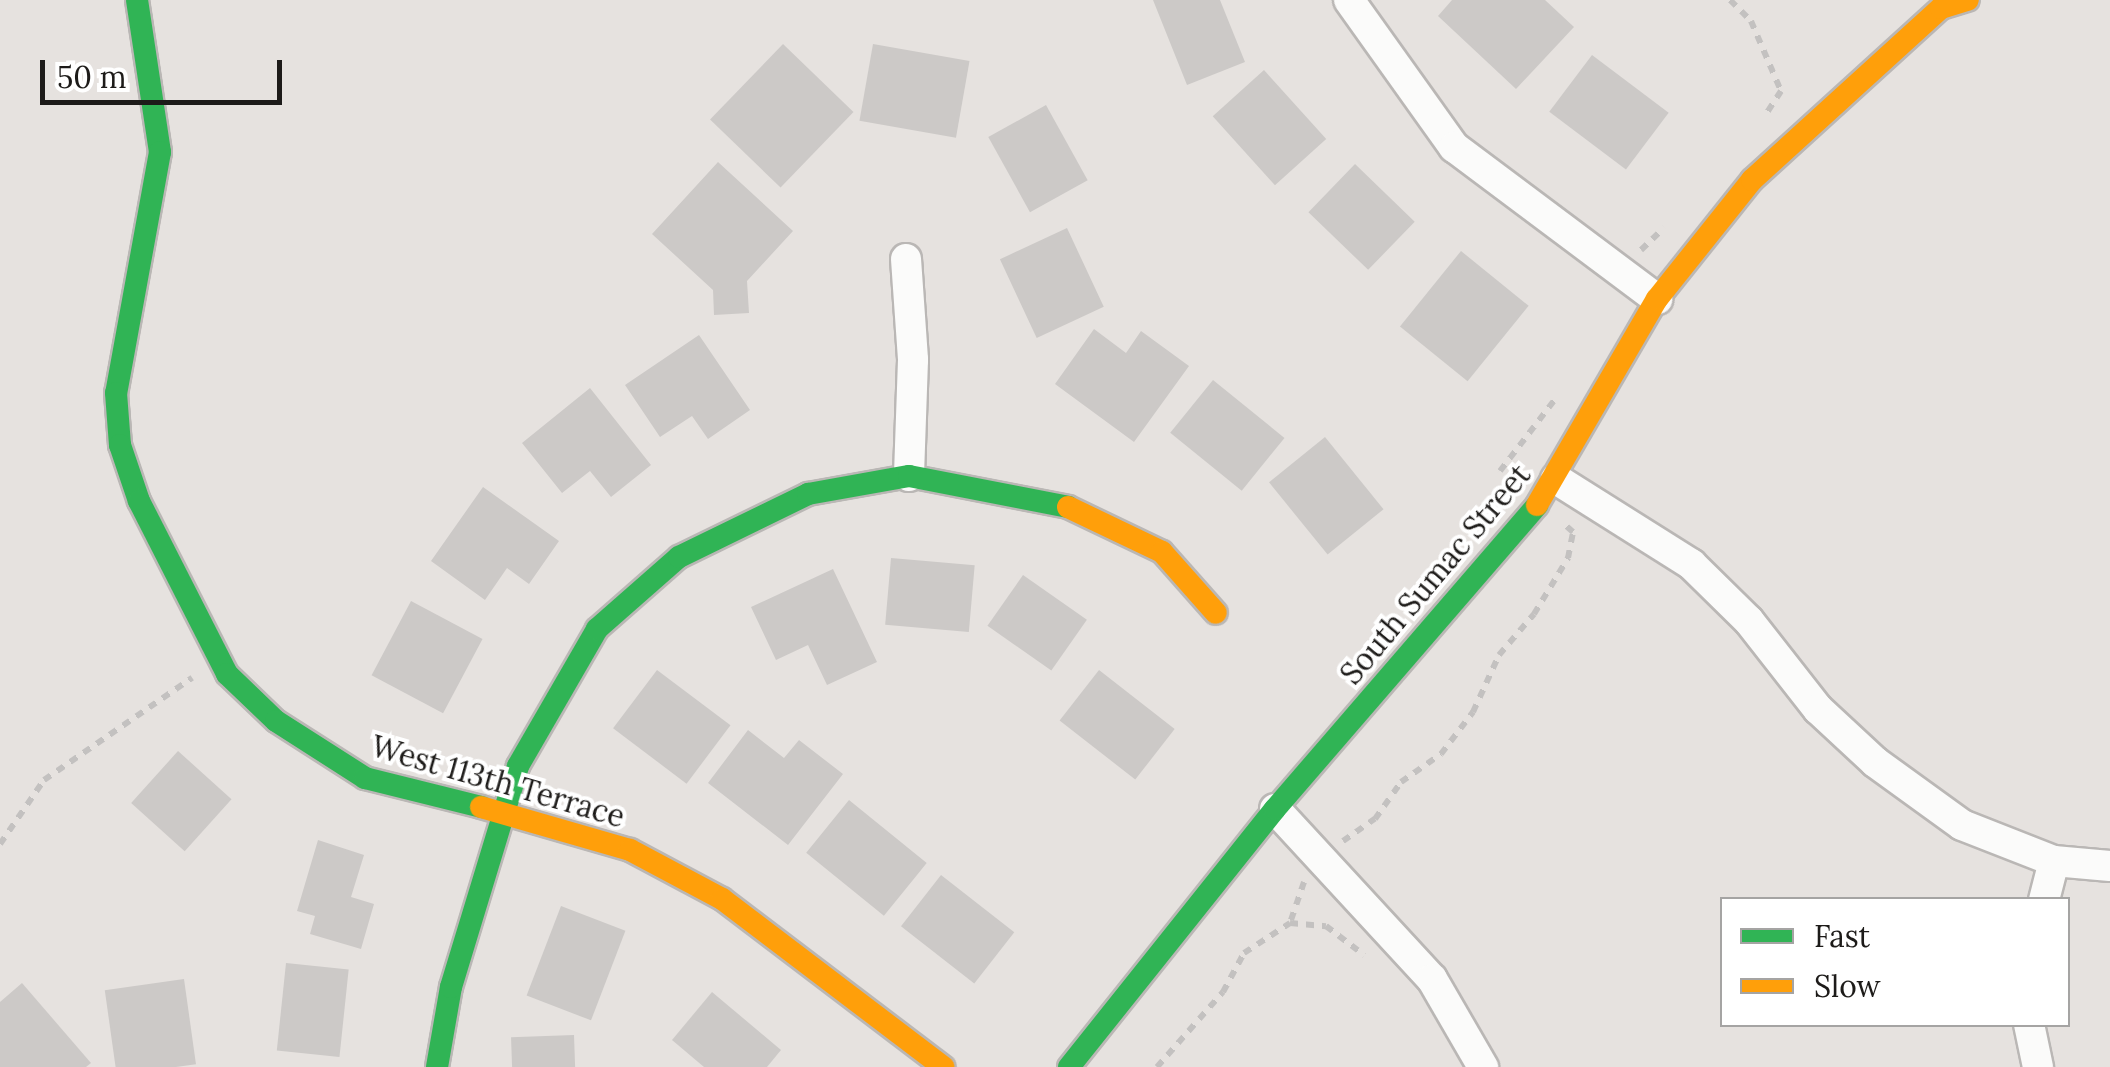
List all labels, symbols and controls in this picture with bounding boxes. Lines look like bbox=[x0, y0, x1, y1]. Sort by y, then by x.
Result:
scale bar bbox=[45, 40, 288, 102]
text: 50 m bbox=[57, 58, 127, 96]
street label: South Sumac Street bbox=[1333, 457, 1537, 691]
street label: West 113th Terrace bbox=[367, 728, 629, 834]
legend bbox=[1720, 897, 2070, 1027]
text: Fast bbox=[1814, 917, 1870, 955]
text: Slow bbox=[1814, 967, 1880, 1005]

